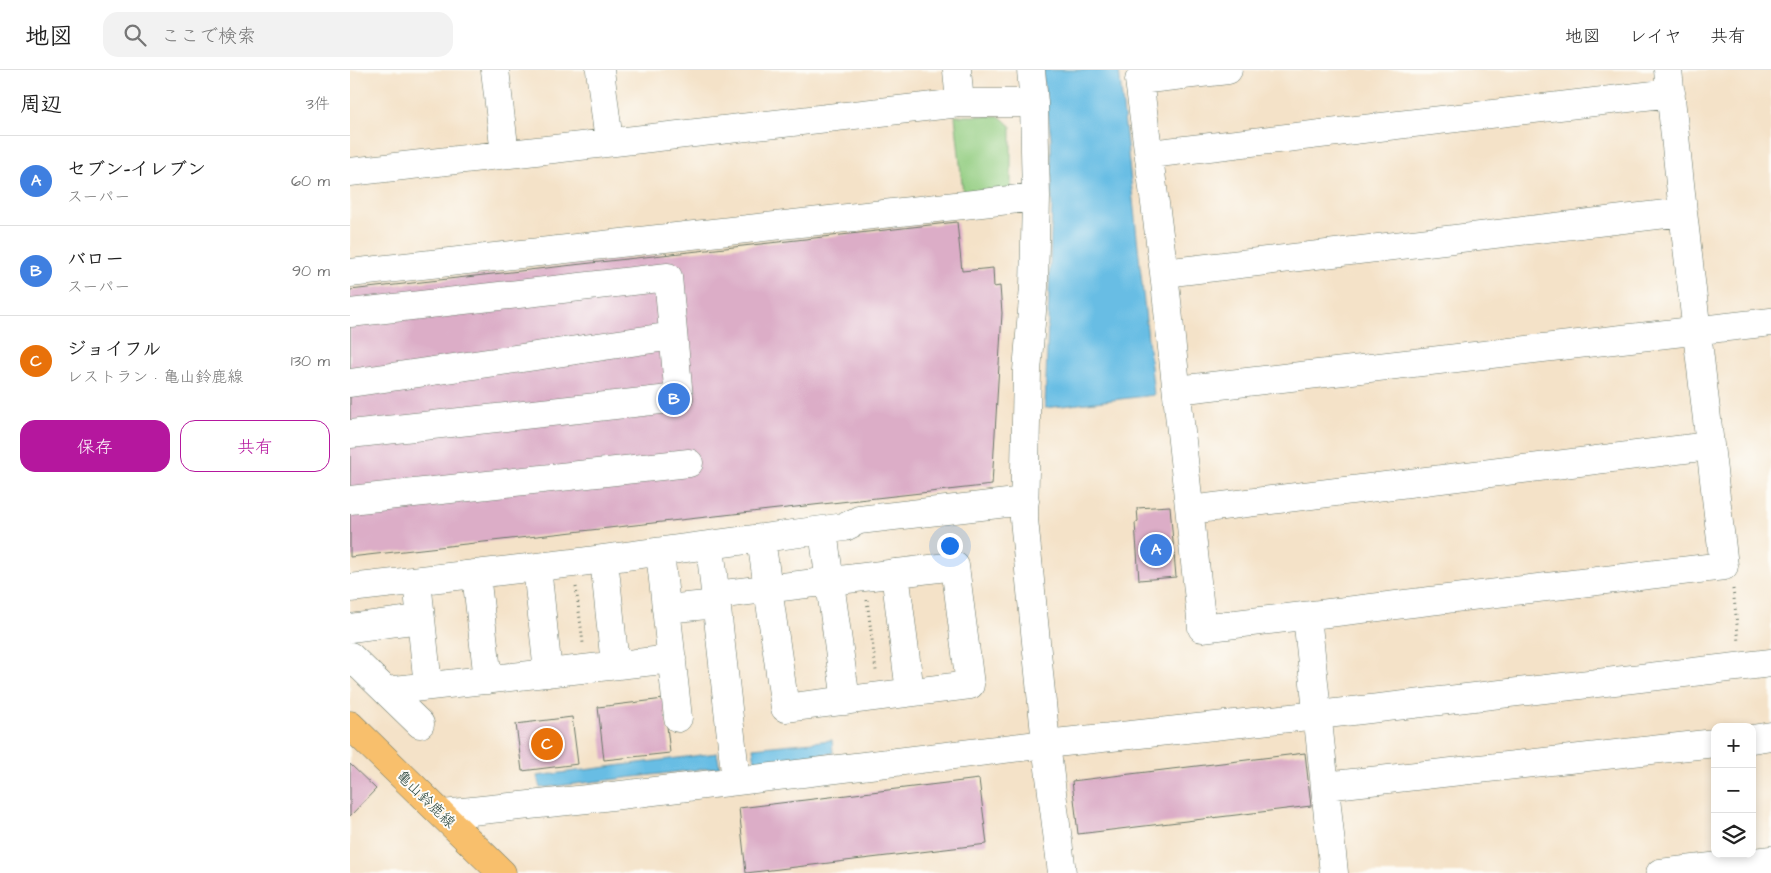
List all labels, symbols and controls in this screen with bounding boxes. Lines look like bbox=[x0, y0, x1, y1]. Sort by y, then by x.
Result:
search box bbox=[103, 12, 453, 57]
text: 地図 bbox=[25, 20, 73, 54]
icon: search bbox=[121, 21, 149, 49]
text: ここで検索 bbox=[161, 23, 256, 50]
text: 地図 bbox=[1565, 24, 1601, 49]
text: レイヤ bbox=[1629, 24, 1682, 49]
text: 共有 bbox=[1710, 24, 1746, 49]
text: 周辺 bbox=[20, 90, 62, 119]
text: 3件 bbox=[306, 93, 330, 115]
text: セブン-イレブン bbox=[67, 156, 206, 183]
text: A bbox=[31, 170, 41, 192]
text: 60 m bbox=[291, 170, 330, 192]
text: スーパー bbox=[67, 186, 130, 208]
text: バロー bbox=[67, 246, 124, 273]
text: B bbox=[30, 260, 42, 282]
text: 90 m bbox=[292, 260, 330, 282]
text: スーパー bbox=[67, 276, 130, 298]
text: ジョイフル bbox=[67, 336, 162, 363]
text: C bbox=[30, 350, 42, 372]
text: 130 m bbox=[291, 350, 330, 372]
text: レストラン · 亀山鈴鹿線 bbox=[67, 366, 243, 388]
pin: B bbox=[658, 380, 690, 418]
button: 保存 bbox=[20, 420, 170, 472]
button: 共有 bbox=[180, 420, 330, 472]
pin: A bbox=[1140, 531, 1172, 569]
your location bbox=[937, 533, 963, 559]
map controls bbox=[1711, 723, 1756, 858]
button: + bbox=[1711, 723, 1756, 768]
pin: C bbox=[531, 725, 563, 763]
street label: 亀山鈴鹿線 bbox=[391, 766, 460, 833]
button: − bbox=[1711, 768, 1756, 813]
button: layers bbox=[1711, 813, 1756, 858]

